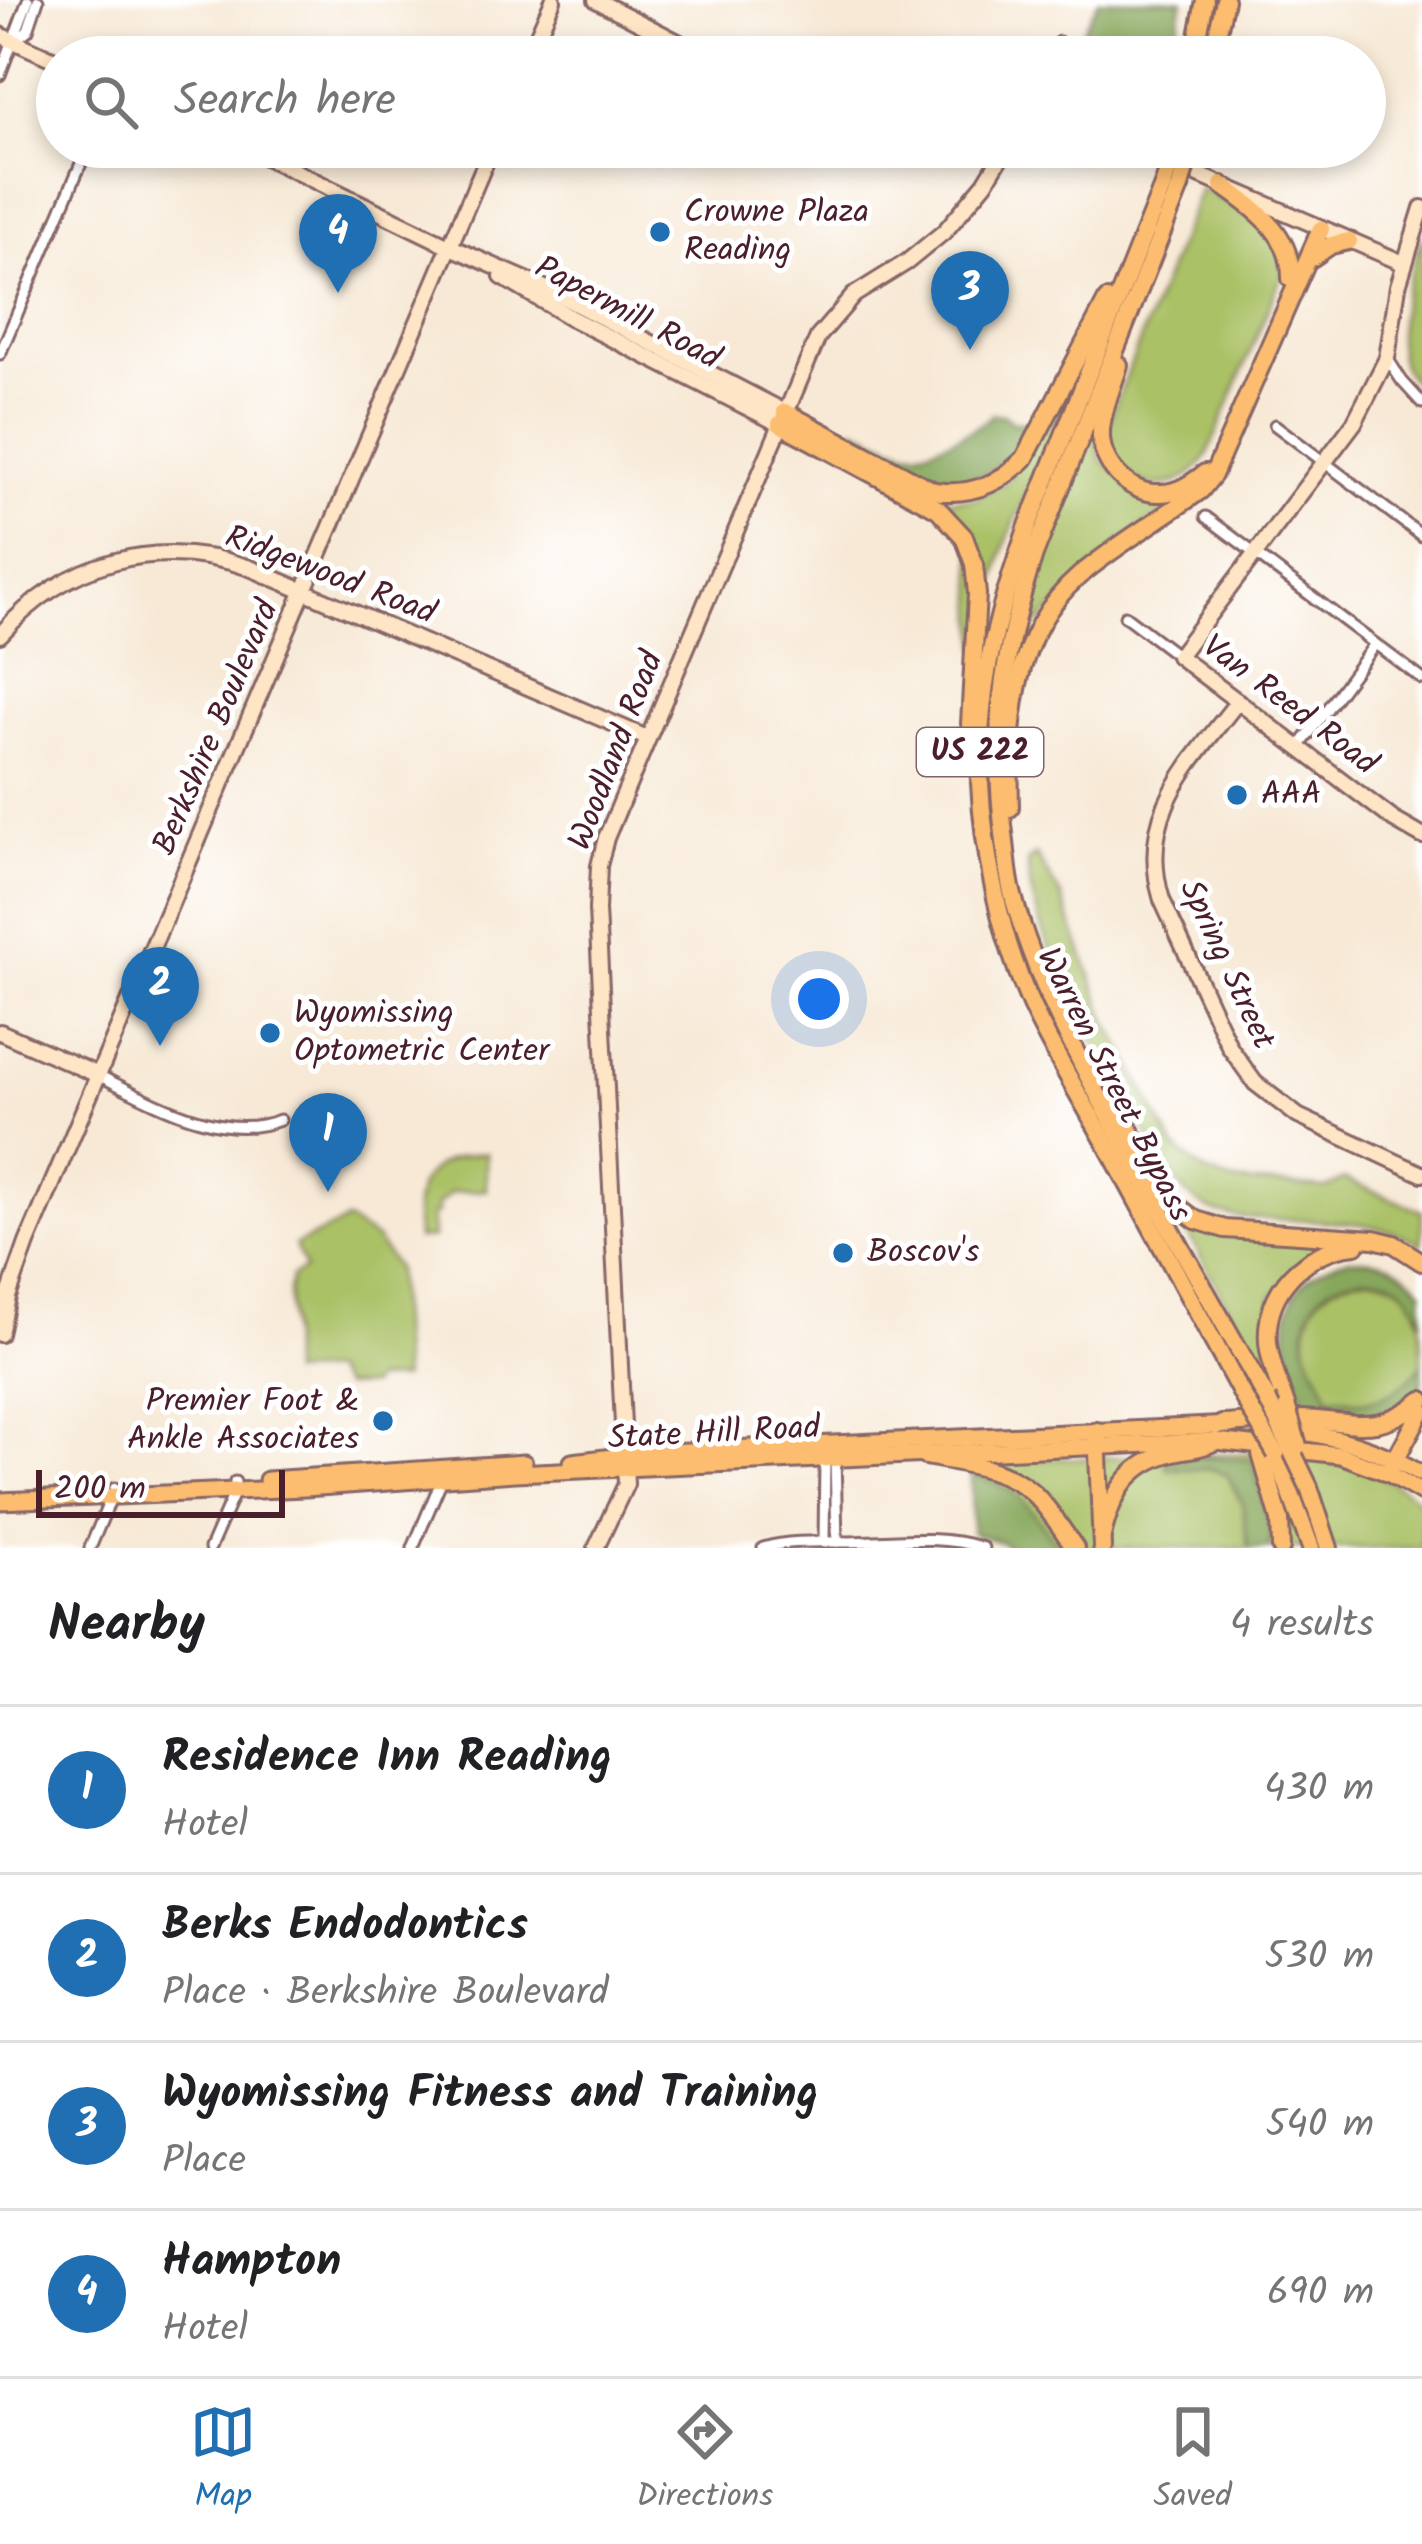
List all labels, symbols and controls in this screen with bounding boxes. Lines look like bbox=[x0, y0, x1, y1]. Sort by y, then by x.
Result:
search box bbox=[36, 36, 1386, 168]
text: Search here bbox=[174, 66, 396, 138]
icon: search bbox=[78, 69, 144, 135]
place label: Crowne Plaza Reading bbox=[684, 187, 869, 278]
pin: 4 bbox=[299, 194, 377, 293]
marker: Crowne Plaza Reading bbox=[647, 219, 673, 245]
street label: Papermill Road bbox=[524, 243, 731, 386]
pin: 3 bbox=[931, 251, 1009, 350]
street label: Ridgewood Road bbox=[217, 511, 445, 641]
street label: Berkshire Boulevard bbox=[139, 591, 295, 864]
street label: Van Reed Road bbox=[1190, 622, 1390, 791]
street label: Woodland Road bbox=[555, 642, 680, 858]
road number: US 222 bbox=[917, 728, 1043, 776]
place label: AAA bbox=[1261, 769, 1321, 822]
marker: AAA bbox=[1224, 782, 1250, 808]
street label: Spring Street bbox=[1163, 871, 1289, 1060]
street label: Warren Street Bypass bbox=[1021, 939, 1205, 1231]
pin: 2 bbox=[121, 947, 199, 1046]
your location bbox=[789, 969, 849, 1029]
place label: Wyomissing Optometric Center bbox=[294, 988, 551, 1079]
marker: Wyomissing Optometric Center bbox=[257, 1020, 283, 1046]
pin: 1 bbox=[289, 1093, 367, 1192]
place label: Boscov's bbox=[867, 1227, 979, 1280]
marker: Boscov's bbox=[830, 1240, 856, 1266]
place label: Premier Foot & Ankle Associates bbox=[127, 1376, 359, 1467]
street label: State Hill Road bbox=[607, 1402, 823, 1466]
marker: Premier Foot & Ankle Associates bbox=[370, 1408, 396, 1434]
scale bar bbox=[36, 1464, 285, 1517]
text: 200 m bbox=[54, 1464, 146, 1517]
text: Nearby bbox=[48, 1586, 205, 1667]
text: 4 results bbox=[1230, 1595, 1374, 1657]
text: Residence Inn Reading bbox=[162, 1723, 612, 1795]
text: 1 bbox=[81, 1759, 93, 1821]
text: 430 m bbox=[1264, 1759, 1374, 1821]
text: Hotel bbox=[162, 1795, 248, 1857]
text: Berks Endodontics bbox=[162, 1891, 528, 1963]
text: 2 bbox=[76, 1927, 98, 1989]
text: 530 m bbox=[1265, 1927, 1374, 1989]
text: Place · Berkshire Boulevard bbox=[162, 1963, 608, 2025]
text: Wyomissing Fitness and Training bbox=[162, 2059, 818, 2131]
text: 3 bbox=[76, 2095, 98, 2157]
text: 540 m bbox=[1265, 2095, 1374, 2157]
text: Place bbox=[162, 2131, 246, 2193]
text: Hampton bbox=[162, 2227, 341, 2299]
text: 4 bbox=[76, 2263, 98, 2325]
text: 690 m bbox=[1267, 2263, 1374, 2325]
text: Hotel bbox=[162, 2299, 248, 2361]
tab: Map bbox=[190, 2399, 256, 2524]
tab: Directions bbox=[636, 2399, 773, 2524]
tab: Saved bbox=[1154, 2399, 1232, 2524]

